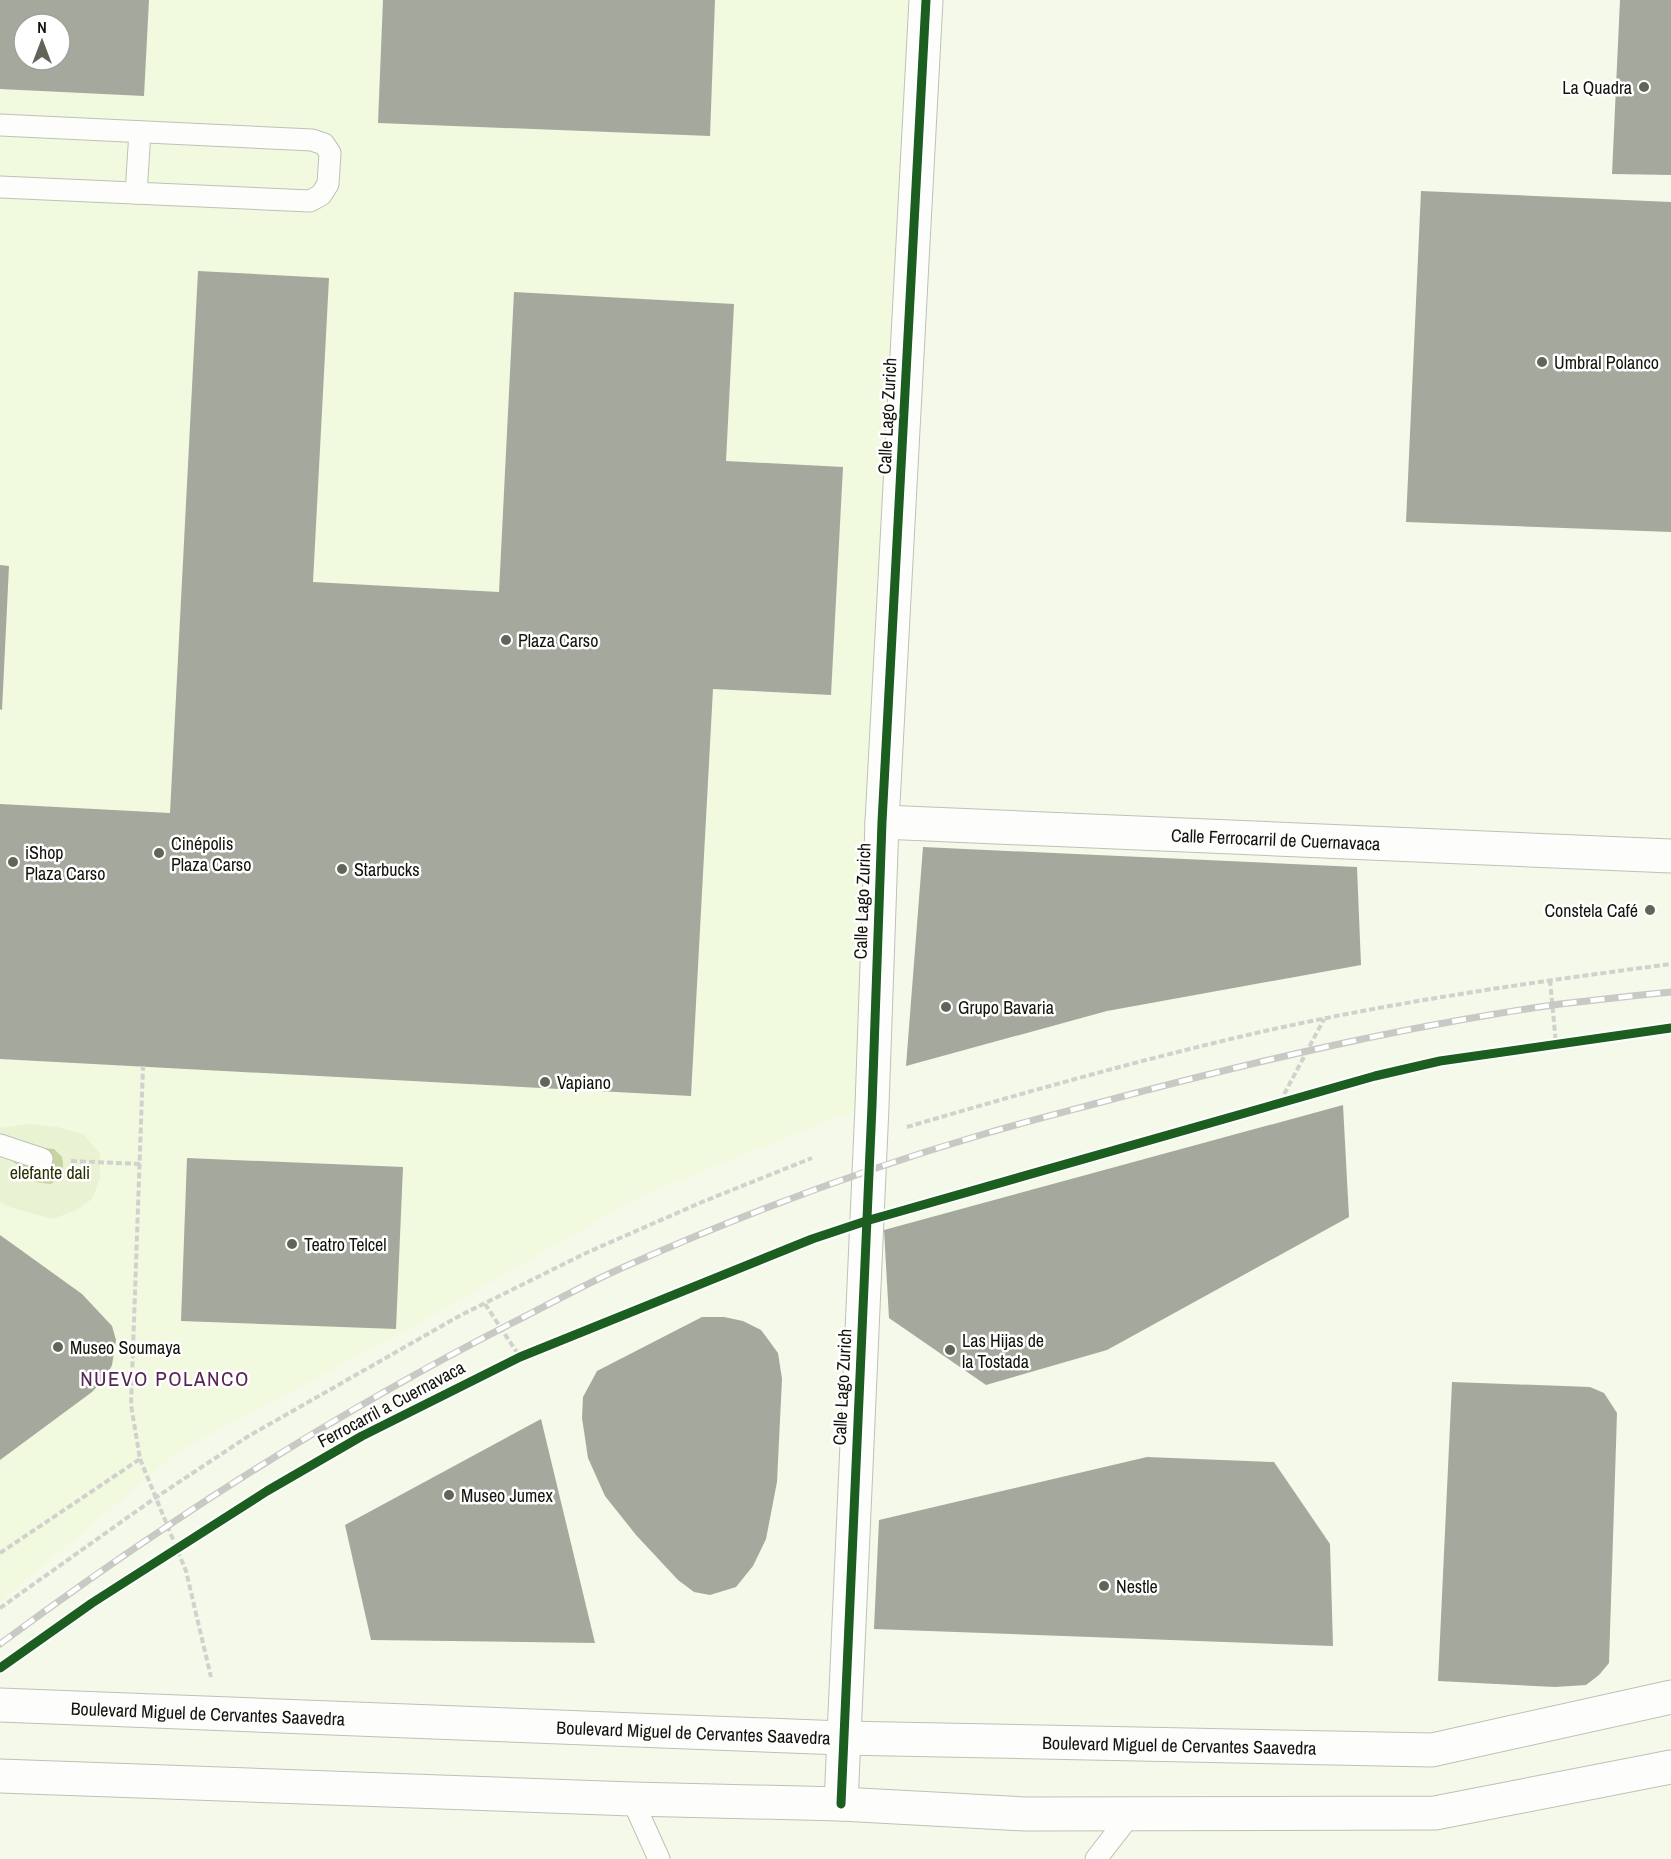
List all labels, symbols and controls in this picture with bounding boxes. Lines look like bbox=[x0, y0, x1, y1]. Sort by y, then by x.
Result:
north arrow bbox=[12, 12, 72, 72]
text: N bbox=[37, 16, 47, 38]
place label: La Quadra bbox=[1562, 75, 1632, 100]
marker: La Quadra bbox=[1637, 80, 1651, 94]
place label: Umbral Polanco bbox=[1554, 350, 1659, 375]
marker: Umbral Polanco bbox=[1535, 355, 1549, 369]
street label: Calle Lago Zurich bbox=[871, 357, 903, 475]
place label: Plaza Carso bbox=[518, 628, 598, 653]
marker: Plaza Carso bbox=[499, 633, 513, 647]
street label: Calle Ferrocarril de Cuernavaca bbox=[1170, 822, 1381, 856]
place label: Cinépolis Plaza Carso bbox=[171, 831, 251, 877]
place label: iShop Plaza Carso bbox=[25, 840, 105, 886]
street label: Calle Lago Zurich bbox=[847, 842, 877, 960]
marker: Cinépolis Plaza Carso bbox=[152, 846, 166, 860]
marker: iShop Plaza Carso bbox=[6, 855, 20, 869]
place label: Starbucks bbox=[354, 857, 420, 882]
marker: Starbucks bbox=[335, 862, 349, 876]
place label: Constela Café bbox=[1544, 898, 1638, 923]
marker: Constela Café bbox=[1643, 903, 1657, 917]
place label: Grupo Bavaria bbox=[958, 995, 1054, 1020]
marker: Grupo Bavaria bbox=[939, 1000, 953, 1014]
place label: Vapiano bbox=[557, 1070, 611, 1095]
marker: Vapiano bbox=[538, 1075, 552, 1089]
park label: elefante dali bbox=[10, 1160, 90, 1185]
place label: Teatro Telcel bbox=[304, 1232, 387, 1257]
marker: Teatro Telcel bbox=[285, 1237, 299, 1251]
street label: Calle Lago Zurich bbox=[826, 1328, 858, 1446]
place label: Las Hijas de la Tostada bbox=[962, 1328, 1044, 1374]
place label: Museo Soumaya bbox=[70, 1335, 181, 1360]
marker: Museo Soumaya bbox=[51, 1340, 65, 1354]
marker: Las Hijas de la Tostada bbox=[943, 1343, 957, 1357]
street label: Ferrocarril a Cuernavaca bbox=[313, 1355, 469, 1453]
district label: NUEVO POLANCO bbox=[80, 1364, 250, 1393]
place label: Museo Jumex bbox=[461, 1483, 553, 1508]
marker: Museo Jumex bbox=[442, 1488, 456, 1502]
place label: Nestle bbox=[1116, 1574, 1158, 1599]
marker: Nestle bbox=[1097, 1579, 1111, 1593]
street label: Boulevard Miguel de Cervantes Saavedra bbox=[70, 1695, 345, 1731]
street label: Boulevard Miguel de Cervantes Saavedra bbox=[556, 1714, 831, 1750]
street label: Boulevard Miguel de Cervantes Saavedra bbox=[1042, 1730, 1317, 1760]

